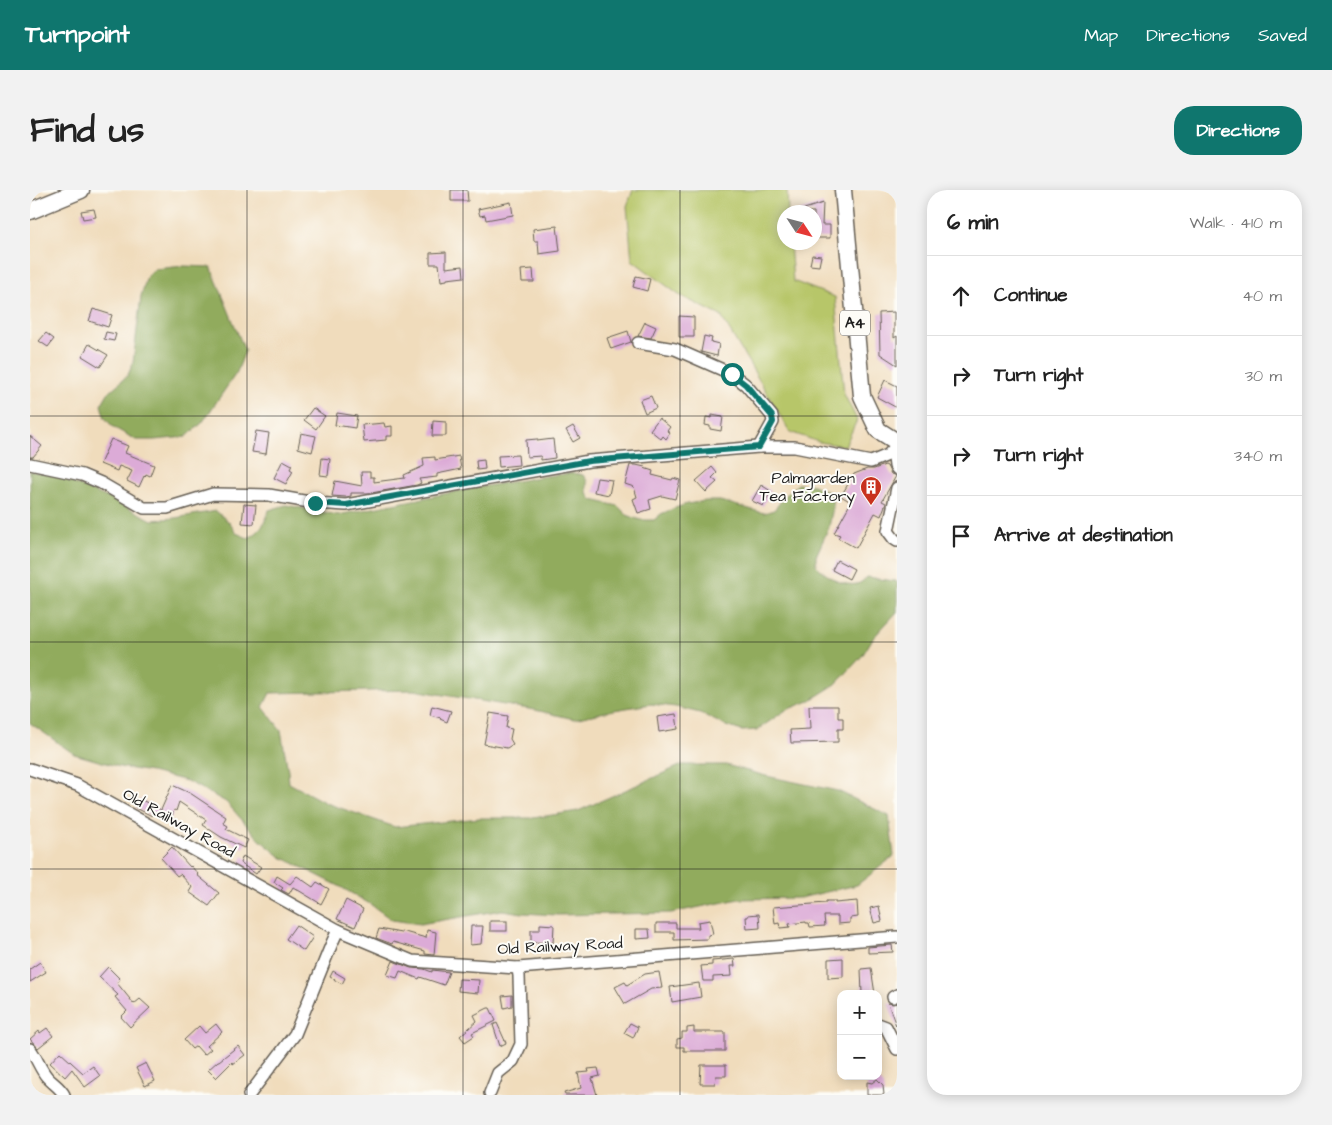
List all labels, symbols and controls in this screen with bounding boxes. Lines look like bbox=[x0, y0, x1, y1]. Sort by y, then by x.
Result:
text: Turnpoint bbox=[25, 18, 130, 52]
text: Map bbox=[1084, 23, 1118, 48]
text: Directions bbox=[1146, 23, 1230, 48]
text: Saved bbox=[1258, 23, 1307, 48]
text: Find us bbox=[30, 106, 144, 155]
button: Directions bbox=[1174, 106, 1302, 155]
north arrow bbox=[777, 205, 822, 250]
text: 6 min bbox=[947, 208, 999, 237]
text: Walk · 410 m bbox=[1190, 212, 1282, 234]
icon: ahead bbox=[947, 282, 975, 310]
text: Continue bbox=[994, 282, 1068, 309]
text: 40 m bbox=[1242, 285, 1282, 307]
road number: A4 bbox=[840, 310, 870, 336]
icon: right bbox=[947, 362, 975, 390]
text: Turn right bbox=[994, 362, 1083, 389]
route start bbox=[721, 363, 744, 386]
text: 30 m bbox=[1245, 365, 1282, 387]
icon: right bbox=[947, 442, 975, 470]
text: Turn right bbox=[994, 442, 1083, 469]
text: 340 m bbox=[1234, 445, 1282, 467]
place label: Palmgarden Tea Factory bbox=[759, 467, 855, 508]
building icon: Palmgarden Tea Factory bbox=[859, 475, 883, 506]
route end bbox=[304, 492, 327, 515]
icon: arrive bbox=[947, 522, 975, 550]
text: Arrive at destination bbox=[994, 522, 1173, 549]
street label: Old Railway Road bbox=[118, 783, 239, 864]
street label: Old Railway Road bbox=[497, 932, 623, 961]
map controls bbox=[837, 990, 882, 1080]
button: + bbox=[837, 990, 882, 1035]
button: − bbox=[837, 1035, 882, 1080]

